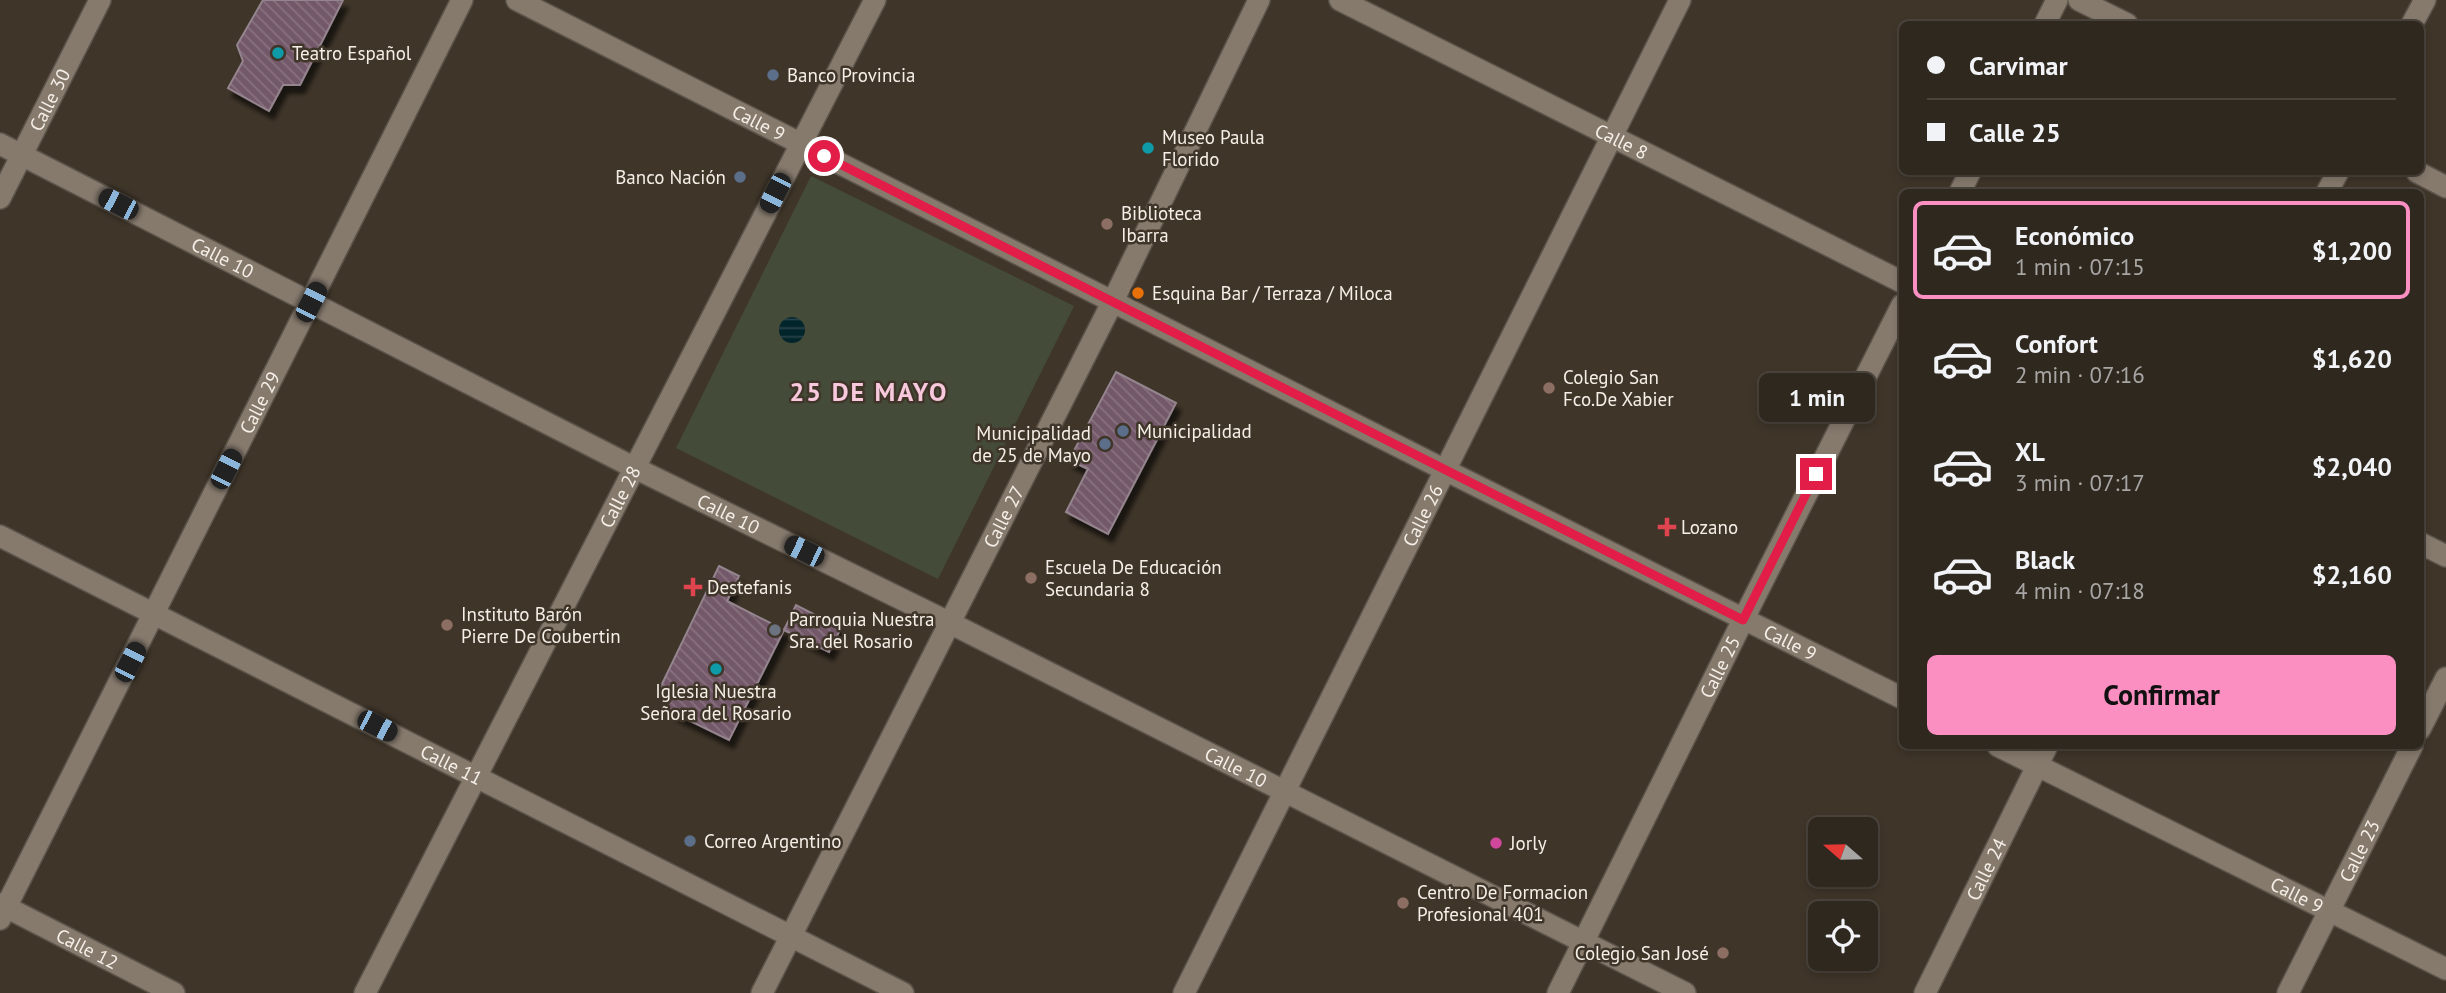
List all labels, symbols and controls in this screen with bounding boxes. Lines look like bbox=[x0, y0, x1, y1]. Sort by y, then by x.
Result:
place label: Teatro Español bbox=[292, 41, 412, 65]
marker: Teatro Español bbox=[270, 45, 286, 61]
text: Carvimar bbox=[1969, 49, 2068, 82]
place label: Banco Provincia bbox=[787, 63, 915, 87]
street label: Calle 30 bbox=[24, 65, 75, 135]
marker: Banco Provincia bbox=[765, 67, 781, 83]
street label: Calle 9 bbox=[728, 99, 789, 146]
text: Calle 25 bbox=[1969, 116, 2061, 149]
street label: Calle 8 bbox=[1591, 118, 1652, 165]
place label: Museo Paula Florido bbox=[1162, 125, 1265, 171]
route start bbox=[808, 140, 840, 172]
marker: Museo Paula Florido bbox=[1140, 140, 1156, 156]
place label: Banco Nación bbox=[615, 165, 726, 189]
marker: Banco Nación bbox=[732, 169, 748, 185]
car bbox=[757, 170, 794, 216]
car bbox=[95, 185, 142, 223]
place label: Biblioteca Ibarra bbox=[1121, 201, 1202, 247]
marker: Biblioteca Ibarra bbox=[1099, 216, 1115, 232]
icon: car bbox=[1931, 219, 1994, 282]
text: Económico bbox=[2015, 219, 2134, 252]
street label: Calle 10 bbox=[188, 232, 258, 283]
text: $1,200 bbox=[2312, 234, 2392, 267]
text: 1 min · 07:15 bbox=[2015, 252, 2145, 281]
car bbox=[293, 279, 330, 325]
place label: Esquina Bar / Terraza / Miloca bbox=[1152, 281, 1393, 305]
marker: Esquina Bar / Terraza / Miloca bbox=[1130, 285, 1146, 301]
icon: car bbox=[1931, 327, 1994, 390]
text: Confort bbox=[2015, 327, 2098, 360]
text: $1,620 bbox=[2312, 342, 2392, 375]
text: 2 min · 07:16 bbox=[2015, 360, 2145, 389]
place label: Colegio San Fco.De Xabier bbox=[1563, 365, 1674, 411]
street label: Calle 29 bbox=[234, 367, 285, 438]
callout: 1 min bbox=[1758, 372, 1874, 421]
district label: 25 DE MAYO bbox=[790, 375, 948, 408]
marker: Colegio San Fco.De Xabier bbox=[1541, 380, 1557, 396]
text: 1 min bbox=[1789, 383, 1845, 412]
place label: Municipalidad bbox=[1137, 419, 1252, 443]
place label: Municipalidad de 25 de Mayo bbox=[972, 421, 1091, 467]
marker: Municipalidad bbox=[1115, 423, 1131, 439]
icon: car bbox=[1931, 435, 1994, 498]
text: XL bbox=[2015, 435, 2045, 468]
marker: Municipalidad de 25 de Mayo bbox=[1097, 436, 1113, 452]
car bbox=[208, 446, 245, 492]
text: $2,040 bbox=[2312, 450, 2392, 483]
route end bbox=[1800, 458, 1832, 490]
street label: Calle 28 bbox=[594, 462, 646, 532]
text: 3 min · 07:17 bbox=[2015, 468, 2145, 497]
street label: Calle 26 bbox=[1397, 480, 1448, 550]
street label: Calle 27 bbox=[978, 482, 1029, 552]
street label: Calle 10 bbox=[693, 489, 764, 539]
place label: Lozano bbox=[1681, 515, 1738, 539]
marker: Lozano bbox=[1659, 519, 1675, 535]
car bbox=[781, 532, 828, 570]
icon: car bbox=[1931, 543, 1994, 606]
text: Black bbox=[2015, 543, 2075, 576]
place label: Escuela De Educación Secundaria 8 bbox=[1045, 555, 1222, 601]
text: $2,160 bbox=[2312, 558, 2392, 591]
marker: Escuela De Educación Secundaria 8 bbox=[1023, 570, 1039, 586]
place label: Destefanis bbox=[707, 575, 792, 599]
text: 4 min · 07:18 bbox=[2015, 576, 2145, 605]
marker: Destefanis bbox=[685, 579, 701, 595]
place label: Instituto Barón Pierre De Coubertin bbox=[461, 602, 621, 648]
place label: Parroquia Nuestra Sra. del Rosario bbox=[789, 607, 935, 653]
marker: Instituto Barón Pierre De Coubertin bbox=[439, 617, 455, 633]
street label: Calle 9 bbox=[1760, 619, 1821, 665]
marker: Parroquia Nuestra Sra. del Rosario bbox=[767, 622, 783, 638]
street label: Calle 25 bbox=[1694, 632, 1745, 702]
car bbox=[112, 639, 149, 685]
button: Confirmar bbox=[1927, 655, 2396, 735]
marker: Iglesia Nuestra Señora del Rosario bbox=[708, 661, 724, 677]
place label: Iglesia Nuestra Señora del Rosario bbox=[640, 679, 792, 725]
car bbox=[354, 707, 401, 745]
street label: Calle 11 bbox=[416, 739, 487, 790]
street label: Calle 10 bbox=[1201, 741, 1271, 793]
street label: Calle 23 bbox=[2334, 816, 2385, 886]
north arrow bbox=[1808, 817, 1878, 887]
map controls bbox=[1808, 817, 1878, 971]
place label: Correo Argentino bbox=[704, 829, 841, 853]
place label: Jorly bbox=[1509, 831, 1547, 855]
marker: Correo Argentino bbox=[682, 833, 698, 849]
street label: Calle 24 bbox=[1961, 834, 2012, 904]
marker: Jorly bbox=[1488, 835, 1504, 851]
street label: Calle 9 bbox=[2267, 872, 2328, 918]
place label: Centro De Formacion Profesional 401 bbox=[1417, 880, 1588, 926]
marker: Centro De Formacion Profesional 401 bbox=[1395, 895, 1411, 911]
button: locate bbox=[1808, 901, 1878, 971]
street label: Calle 12 bbox=[52, 923, 122, 974]
place label: Colegio San José bbox=[1575, 941, 1709, 965]
marker: Colegio San José bbox=[1715, 945, 1731, 961]

